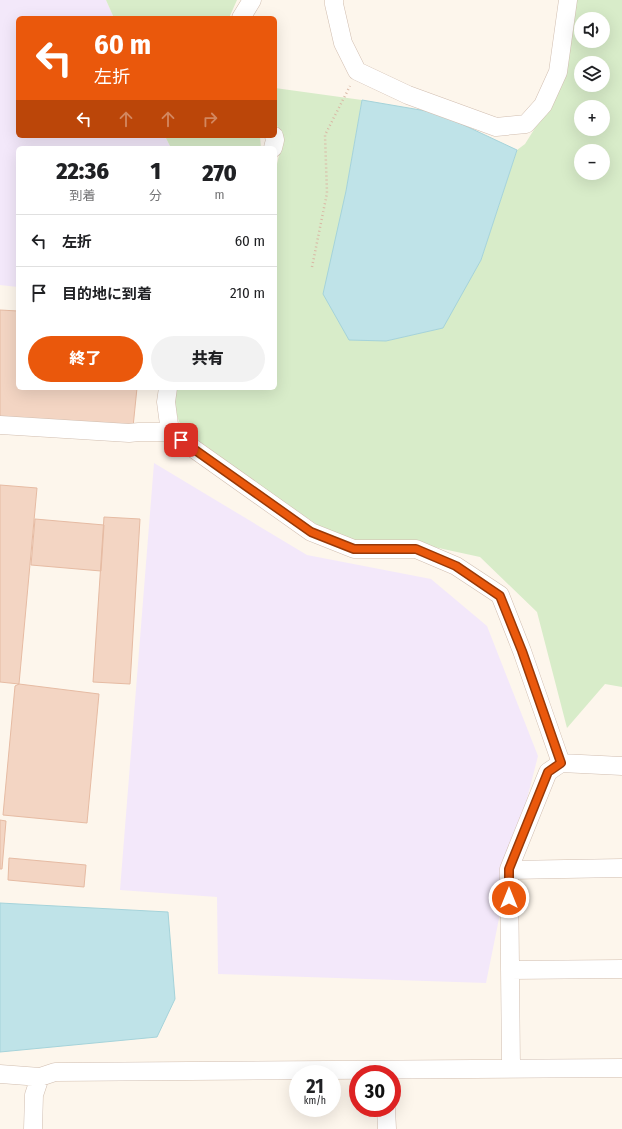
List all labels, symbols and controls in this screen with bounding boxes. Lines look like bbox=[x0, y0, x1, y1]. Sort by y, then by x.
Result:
map controls bbox=[574, 12, 610, 180]
button: sound bbox=[574, 12, 610, 48]
text: 60 m bbox=[94, 28, 151, 61]
icon: left bbox=[28, 32, 80, 84]
button: layers bbox=[574, 56, 610, 92]
text: 左折 bbox=[94, 66, 130, 88]
button: + bbox=[574, 100, 610, 136]
icon: left bbox=[73, 108, 95, 130]
icon: ahead bbox=[115, 108, 137, 130]
icon: ahead bbox=[157, 108, 179, 130]
icon: right bbox=[199, 108, 221, 130]
button: − bbox=[574, 144, 610, 180]
text: 22:36 bbox=[56, 157, 109, 185]
text: 1 bbox=[150, 157, 161, 185]
text: 270 bbox=[202, 159, 237, 187]
text: m bbox=[215, 187, 225, 202]
text: 到着 bbox=[70, 188, 96, 203]
text: 分 bbox=[149, 188, 162, 203]
icon: left bbox=[28, 230, 50, 252]
text: 60 m bbox=[235, 232, 265, 250]
text: 左折 bbox=[62, 233, 92, 251]
icon: arrive bbox=[28, 282, 50, 304]
text: 210 m bbox=[230, 284, 265, 302]
text: 目的地に到着 bbox=[62, 285, 152, 303]
button: 終了 bbox=[28, 336, 143, 382]
button: 共有 bbox=[151, 336, 265, 382]
pin bbox=[164, 423, 198, 457]
icon: arrive bbox=[170, 429, 192, 451]
position arrow bbox=[488, 877, 530, 919]
speed limit sign: 30 bbox=[349, 1065, 401, 1117]
text: 21 bbox=[306, 1074, 324, 1098]
text: km/h bbox=[304, 1095, 326, 1107]

